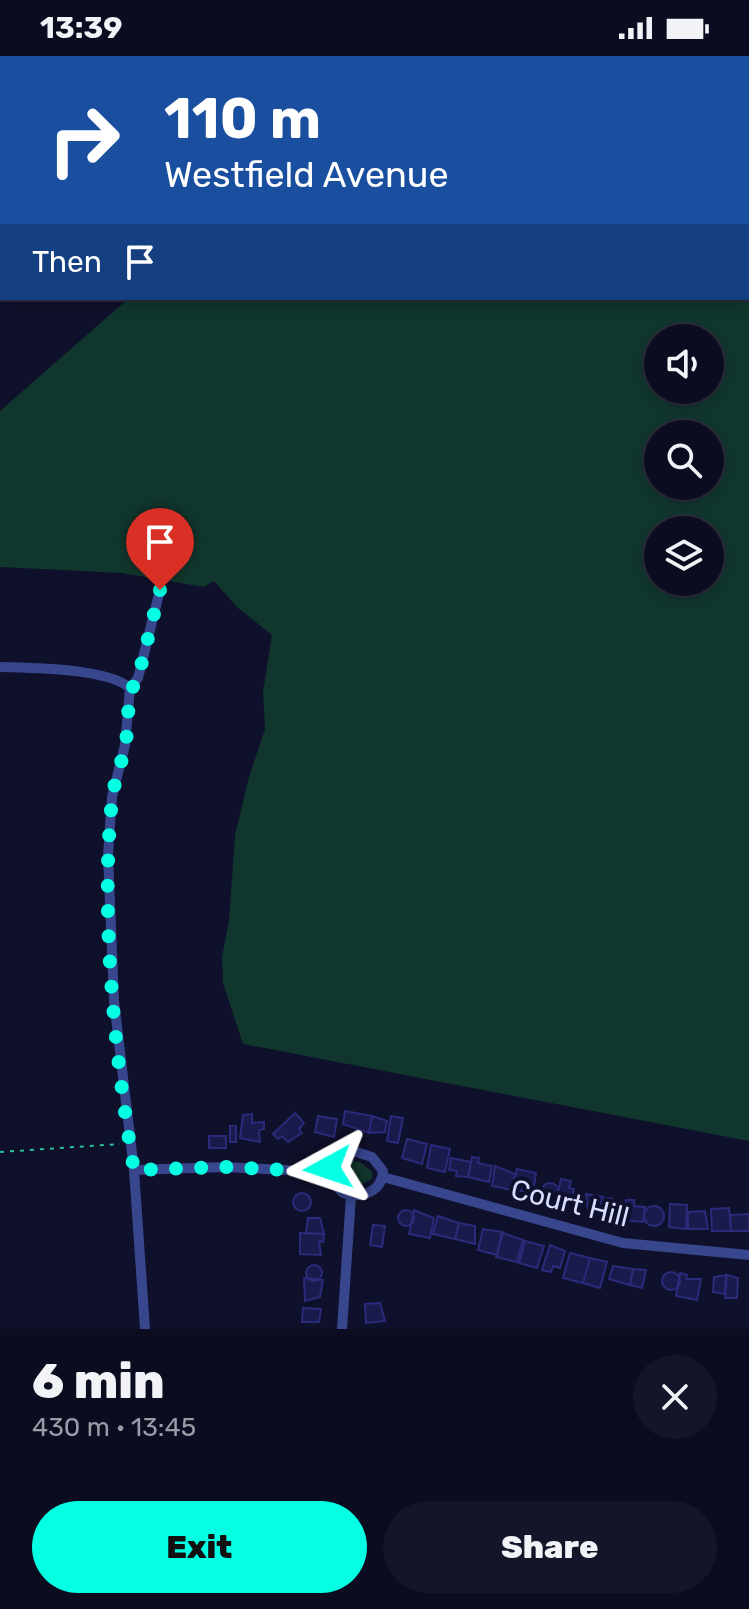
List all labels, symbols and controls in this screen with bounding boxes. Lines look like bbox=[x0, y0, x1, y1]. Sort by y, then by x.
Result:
text: 13:39 bbox=[40, 10, 122, 46]
text: 110 m bbox=[164, 86, 321, 152]
icon: right bbox=[32, 88, 136, 192]
text: Westfield Avenue bbox=[164, 153, 449, 196]
icon: arrive bbox=[118, 240, 162, 284]
text: Then bbox=[32, 244, 102, 280]
map controls bbox=[644, 324, 724, 596]
button: sound bbox=[644, 324, 724, 404]
button: search bbox=[644, 420, 724, 500]
pin bbox=[126, 508, 194, 590]
button: layers bbox=[644, 516, 724, 596]
icon: arrive bbox=[138, 520, 182, 564]
position arrow bbox=[286, 1126, 370, 1210]
street label: Court Hill bbox=[508, 1172, 632, 1234]
text: 6 min bbox=[32, 1353, 164, 1410]
button: close bbox=[633, 1355, 717, 1439]
text: 430 m · 13:45 bbox=[32, 1412, 196, 1443]
button: Exit bbox=[32, 1501, 367, 1593]
button: Share bbox=[383, 1501, 717, 1593]

